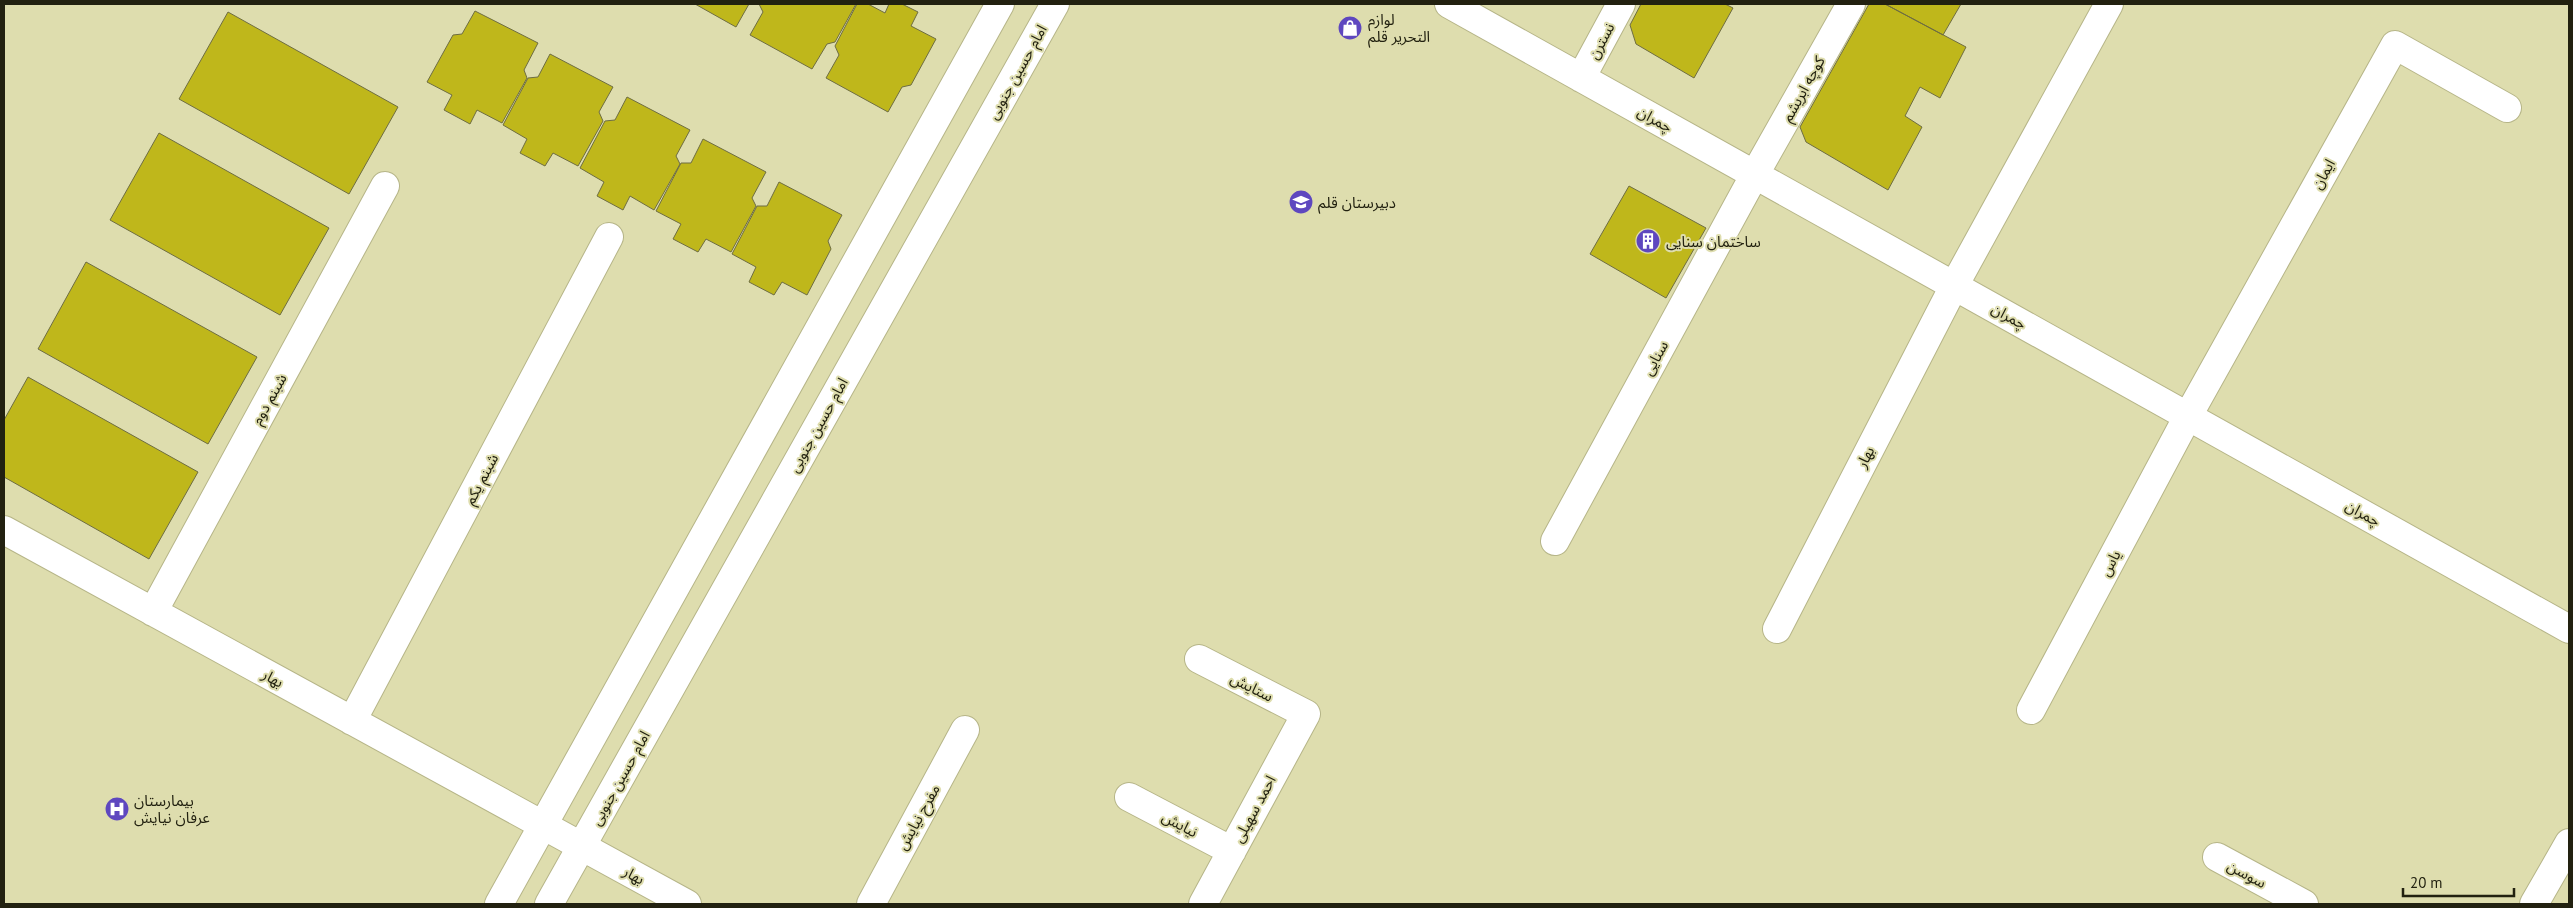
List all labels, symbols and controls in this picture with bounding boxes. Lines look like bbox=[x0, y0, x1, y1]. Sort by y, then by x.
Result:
place label: لوازم التحریر قلم bbox=[1368, 10, 1430, 48]
shop icon: لوازم التحریر قلم bbox=[1337, 15, 1363, 41]
street label: نسترن bbox=[1584, 19, 1618, 63]
street label: امام حسین جنوبی bbox=[983, 21, 1053, 124]
street label: کوچه ابریشم bbox=[1777, 52, 1831, 126]
street label: چمران bbox=[1634, 102, 1676, 137]
street label: ایمان bbox=[2307, 156, 2339, 192]
school or university icon: دبیرستان قلم bbox=[1288, 189, 1314, 215]
place label: دبیرستان قلم bbox=[1318, 193, 1396, 214]
building icon: ساختمان سنایی bbox=[1635, 228, 1661, 254]
place label: ساختمان سنایی bbox=[1666, 232, 1761, 251]
street label: چمران bbox=[1988, 299, 2030, 334]
street label: سنایی bbox=[1638, 337, 1672, 379]
street label: شبنم دوم bbox=[247, 370, 293, 429]
street label: امام حسین جنوبی bbox=[784, 374, 854, 477]
street label: بهار bbox=[1851, 443, 1878, 472]
street label: شبنم یکم bbox=[460, 450, 504, 509]
street label: چمران bbox=[2342, 496, 2384, 531]
street label: یاس bbox=[2095, 547, 2125, 579]
street label: بهار bbox=[258, 664, 287, 692]
street label: ستایش bbox=[1228, 668, 1277, 706]
street label: امام حسین جنوبی bbox=[586, 727, 656, 830]
street label: احمد سهیلی bbox=[1228, 772, 1280, 846]
street label: مفرح نیایش bbox=[892, 781, 946, 855]
place label: بيمارستان عرفان نيايش bbox=[134, 791, 210, 827]
hospital icon: بيمارستان عرفان نيايش bbox=[104, 796, 130, 822]
street label: نیایش bbox=[1159, 807, 1201, 841]
street label: سوسن bbox=[2224, 856, 2270, 892]
street label: بهار bbox=[619, 861, 648, 889]
scale bar bbox=[2403, 866, 2514, 898]
text: 20 m bbox=[2410, 873, 2443, 892]

